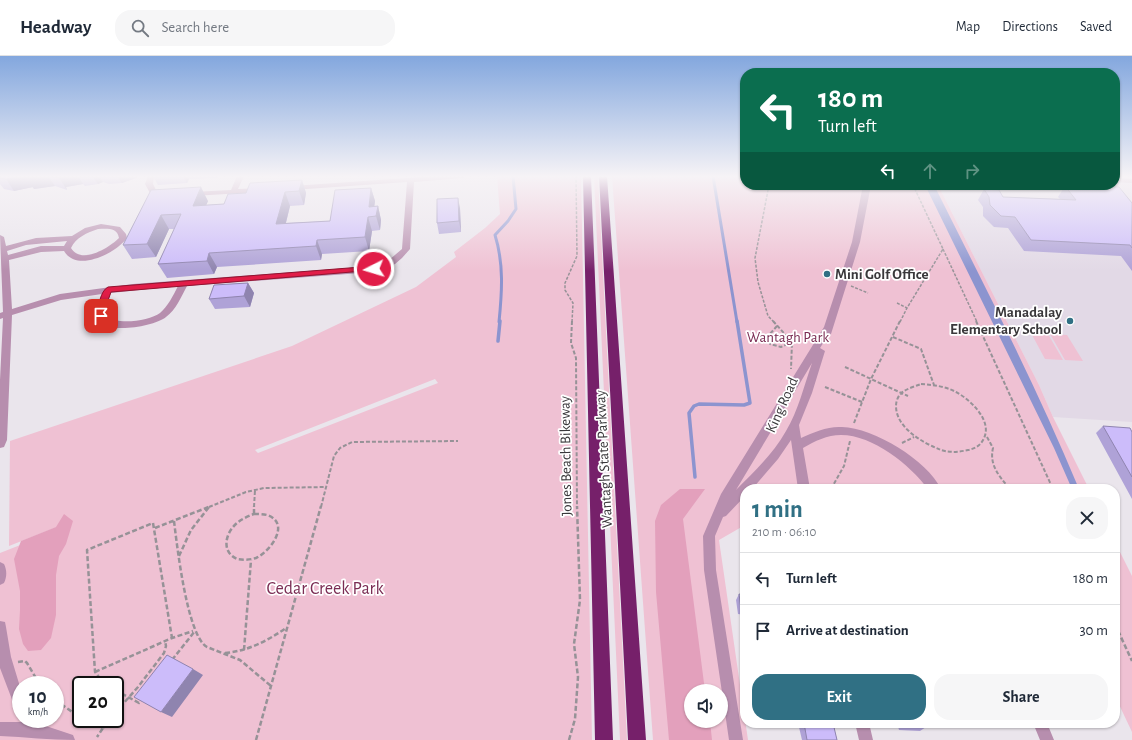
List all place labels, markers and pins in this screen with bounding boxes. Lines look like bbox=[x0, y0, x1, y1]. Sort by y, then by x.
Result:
place label: Mini Golf Office bbox=[835, 267, 929, 282]
marker: Mini Golf Office bbox=[822, 269, 832, 279]
pin bbox=[84, 299, 118, 333]
place label: Manadalay Elementary School bbox=[950, 305, 1062, 337]
marker: Manadalay Elementary School bbox=[1065, 316, 1075, 326]

